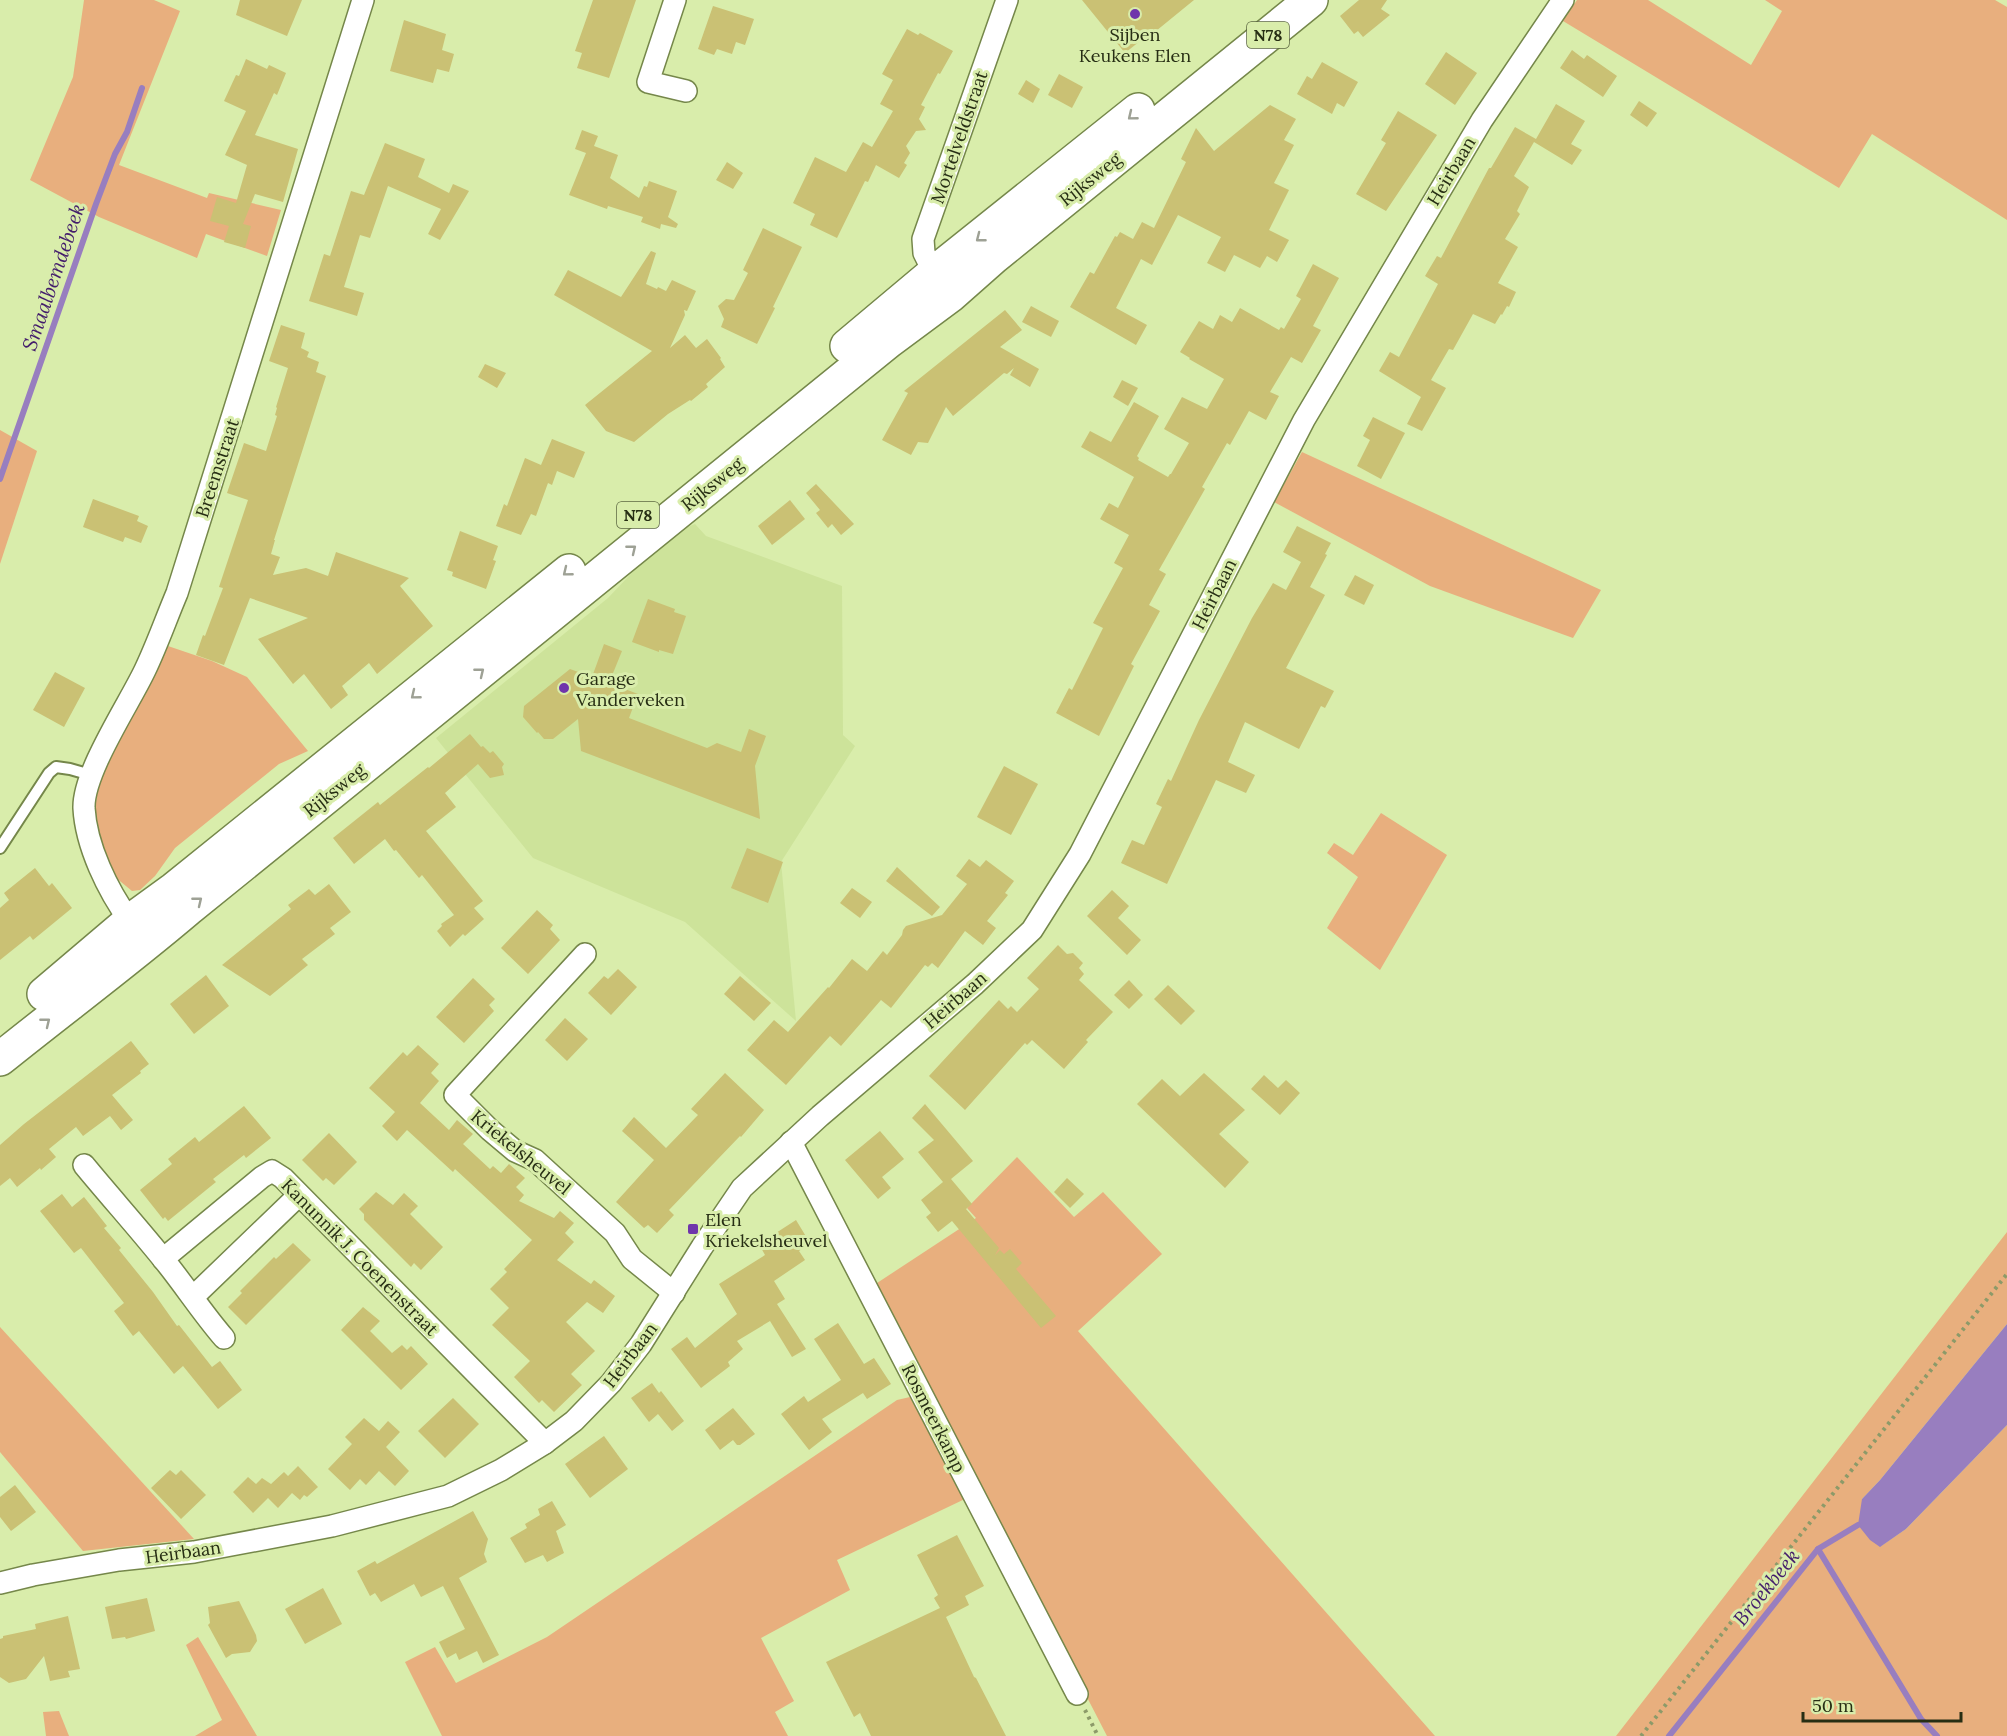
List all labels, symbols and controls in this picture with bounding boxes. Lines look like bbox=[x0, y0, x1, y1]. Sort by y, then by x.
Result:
marker: Sijben Keukens Elen bbox=[1128, 7, 1142, 21]
road number: N78 bbox=[1247, 22, 1289, 48]
place label: Sijben Keukens Elen bbox=[1079, 23, 1191, 67]
street label: Mortelveldstraat bbox=[925, 67, 993, 207]
one-way arrow bbox=[1127, 108, 1138, 119]
street label: Heirbaan bbox=[1422, 132, 1481, 210]
street label: Rijksweg bbox=[1054, 146, 1126, 211]
water label: Smaalbemdebeek bbox=[16, 200, 90, 354]
one-way arrow bbox=[975, 231, 986, 242]
street label: Breemstraat bbox=[190, 416, 244, 520]
street label: Rijksweg bbox=[676, 451, 748, 516]
road number: N78 bbox=[617, 502, 659, 528]
one-way arrow bbox=[625, 546, 636, 557]
street label: Heirbaan bbox=[1186, 555, 1242, 633]
one-way arrow bbox=[563, 565, 574, 576]
place label: Garage Vanderveken bbox=[575, 667, 685, 711]
one-way arrow bbox=[473, 669, 484, 680]
marker: Garage Vanderveken bbox=[557, 681, 571, 695]
one-way arrow bbox=[411, 687, 422, 698]
street label: Rijksweg bbox=[298, 757, 370, 822]
one-way arrow bbox=[191, 897, 202, 908]
street label: Heirbaan bbox=[919, 966, 991, 1034]
one-way arrow bbox=[39, 1018, 50, 1029]
street label: Kriekelsheuvel bbox=[466, 1105, 576, 1199]
street label: Kanunnik J. Coenenstraat bbox=[277, 1174, 443, 1340]
place label: Elen Kriekelsheuvel bbox=[705, 1208, 827, 1252]
marker: Elen Kriekelsheuvel bbox=[686, 1222, 700, 1236]
street label: Heirbaan bbox=[598, 1318, 662, 1392]
street label: Rosmeerkamp bbox=[897, 1360, 971, 1476]
street label: Heirbaan bbox=[144, 1535, 222, 1569]
water label: Broekbeek bbox=[1728, 1544, 1804, 1630]
scale bar bbox=[1803, 1685, 1960, 1723]
text: 50 m bbox=[1812, 1694, 1854, 1717]

